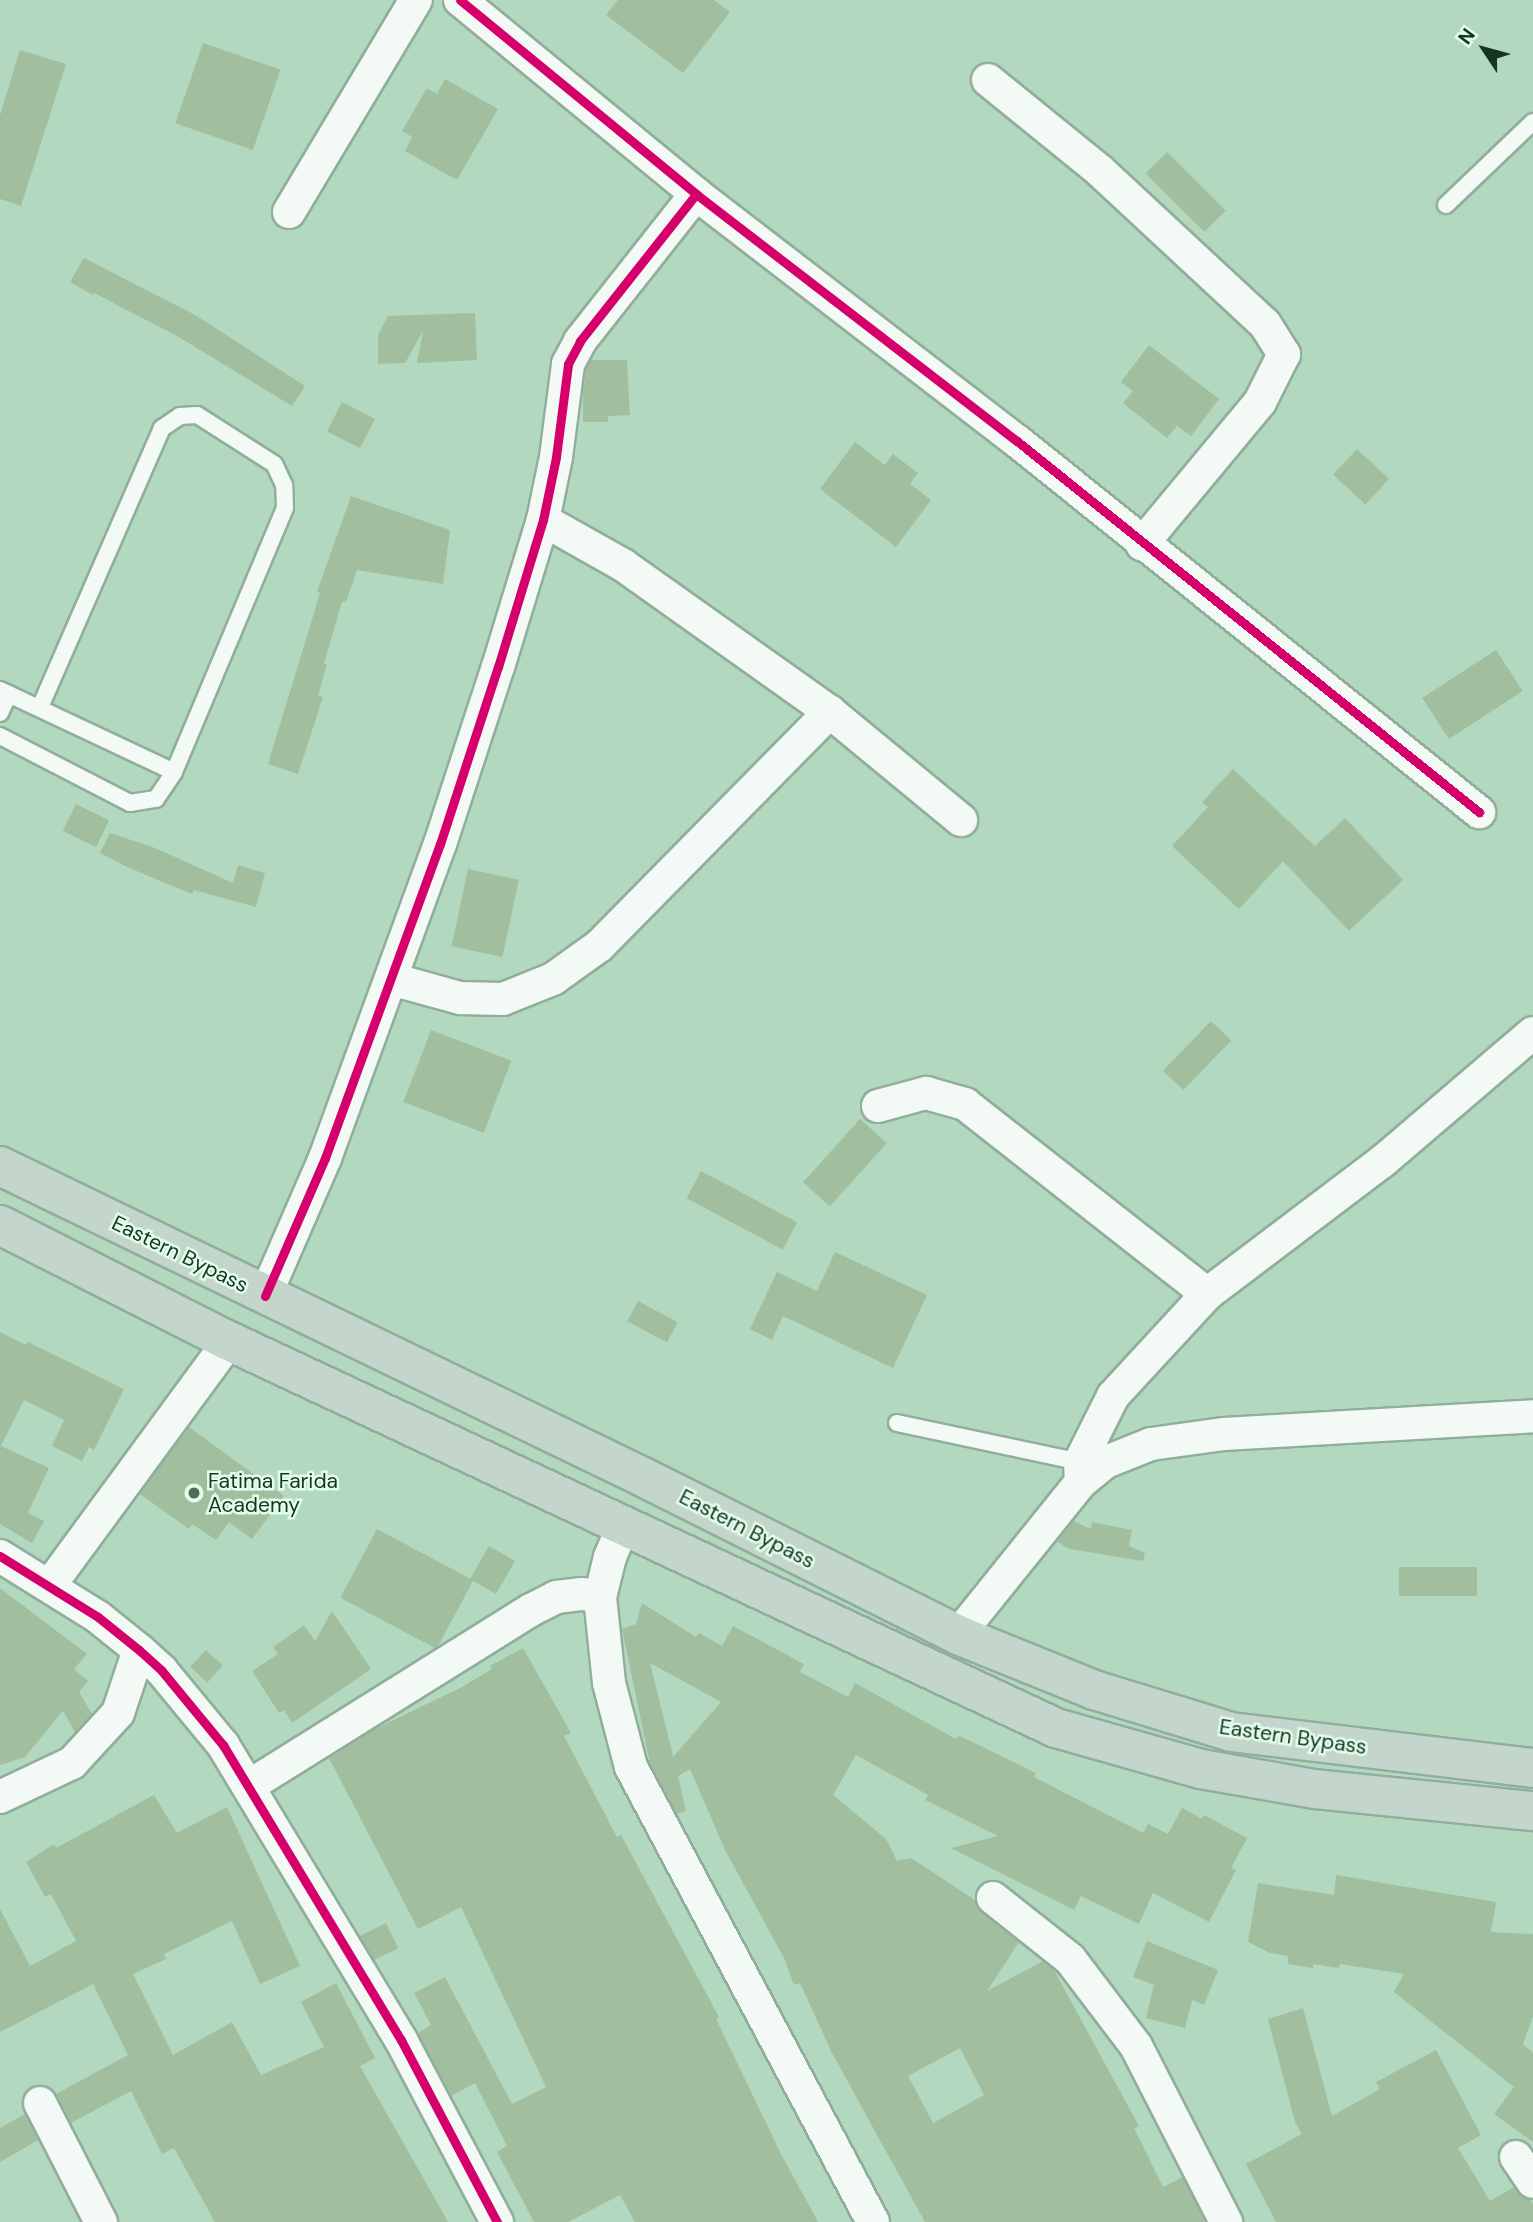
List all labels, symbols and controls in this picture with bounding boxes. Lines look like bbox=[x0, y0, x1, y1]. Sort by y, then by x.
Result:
north arrow bbox=[1449, 14, 1519, 84]
text: N bbox=[1452, 23, 1481, 49]
street label: Eastern Bypass bbox=[108, 1210, 252, 1298]
place label: Fatima Farida Academy bbox=[208, 1468, 338, 1518]
street label: Eastern Bypass bbox=[675, 1484, 819, 1574]
marker: Fatima Farida Academy bbox=[186, 1485, 202, 1501]
street label: Eastern Bypass bbox=[1218, 1714, 1368, 1760]

